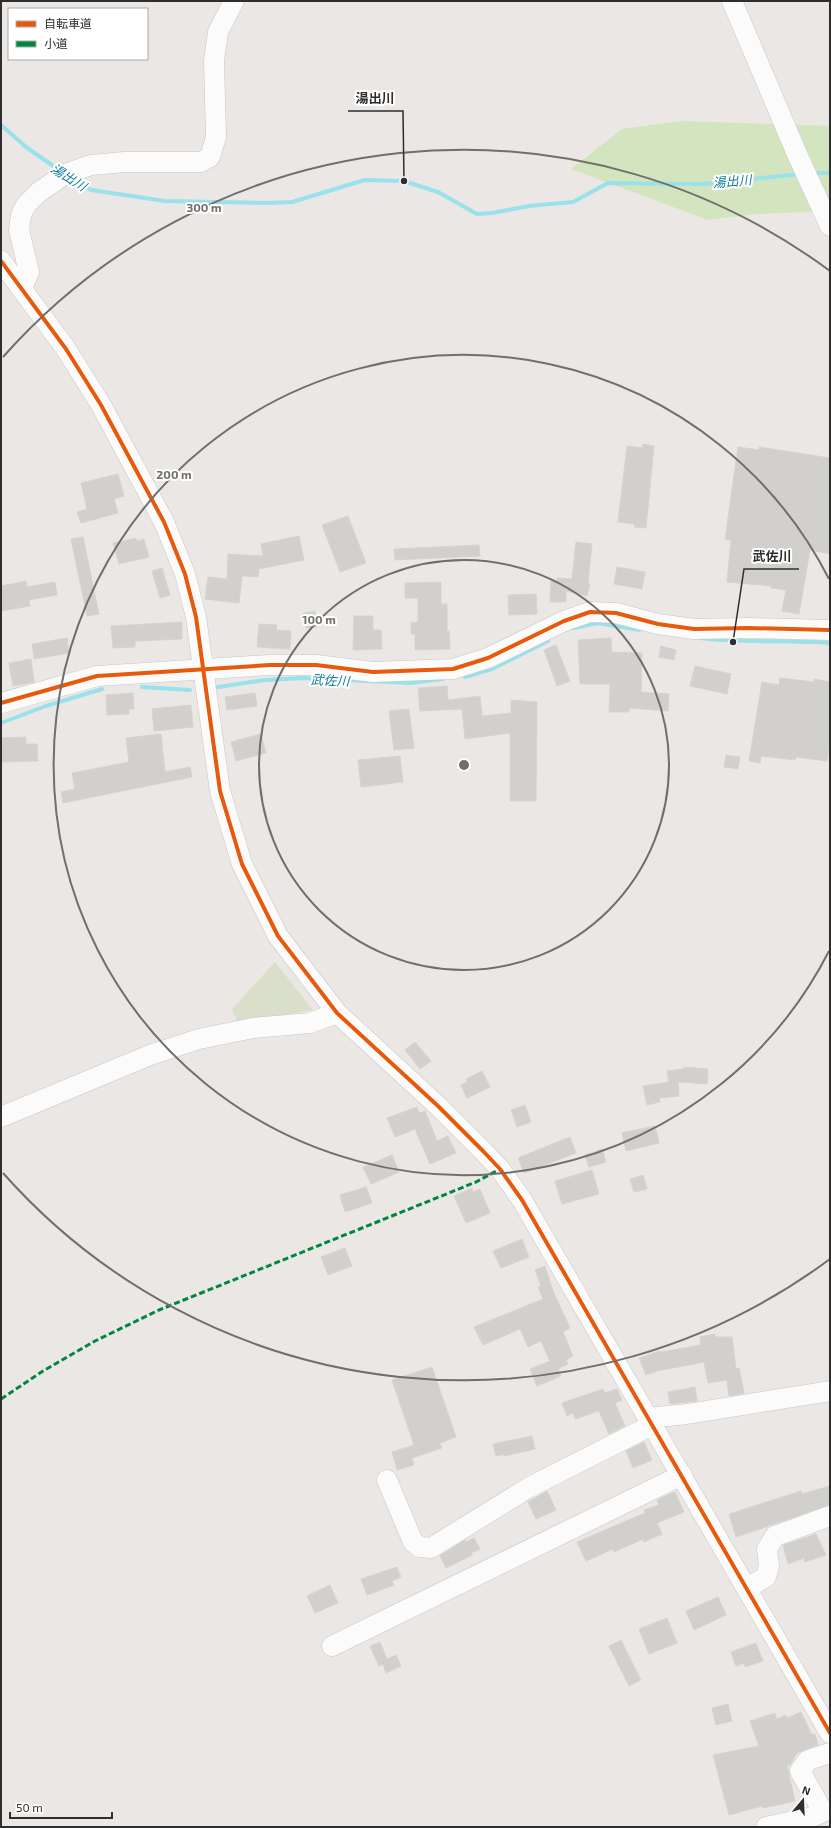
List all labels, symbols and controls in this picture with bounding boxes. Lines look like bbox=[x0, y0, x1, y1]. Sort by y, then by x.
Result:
legend bbox=[8, 8, 148, 60]
text: 自転車道 bbox=[44, 16, 92, 30]
text: 小道 bbox=[44, 36, 68, 50]
callout: 湯出川 bbox=[348, 86, 403, 111]
text: 湯出川 bbox=[355, 90, 395, 106]
water label: 湯出川 bbox=[48, 160, 91, 195]
water label: 湯出川 bbox=[712, 171, 754, 191]
text: 300 m bbox=[186, 200, 222, 214]
text: 200 m bbox=[156, 467, 192, 481]
callout: 武佐川 bbox=[744, 544, 799, 569]
text: 武佐川 bbox=[752, 548, 792, 564]
text: 100 m bbox=[302, 612, 336, 626]
water label: 武佐川 bbox=[310, 671, 352, 689]
centre of rings bbox=[457, 758, 471, 772]
north arrow bbox=[783, 1780, 823, 1820]
text: N bbox=[801, 1783, 812, 1798]
scale bar bbox=[10, 1794, 112, 1820]
text: 50 m bbox=[16, 1800, 43, 1814]

